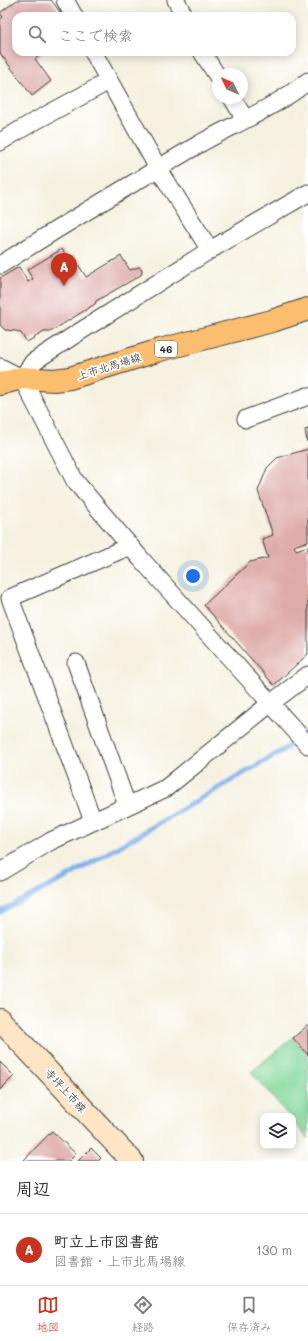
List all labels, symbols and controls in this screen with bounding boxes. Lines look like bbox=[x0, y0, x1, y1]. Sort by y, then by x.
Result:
search box bbox=[12, 12, 296, 56]
icon: search bbox=[26, 23, 48, 45]
text: ここで検索 bbox=[58, 25, 133, 45]
north arrow bbox=[212, 68, 248, 104]
pin: A bbox=[51, 253, 77, 286]
road number: 46 bbox=[155, 341, 177, 357]
street label: 上市北馬場線 bbox=[75, 349, 143, 383]
your location bbox=[183, 566, 203, 586]
street label: 寺坪上市線 bbox=[42, 1065, 90, 1115]
map controls bbox=[260, 1113, 296, 1149]
button: layers bbox=[260, 1113, 296, 1149]
text: 周辺 bbox=[16, 1177, 50, 1199]
text: 町立上市図書館 bbox=[54, 1231, 159, 1251]
text: A bbox=[24, 1241, 34, 1258]
text: 130 m bbox=[256, 1241, 292, 1258]
text: 図書館 · 上市北馬場線 bbox=[54, 1252, 185, 1269]
tab: 地図 bbox=[37, 1294, 59, 1334]
tab: 経路 bbox=[132, 1294, 154, 1334]
tab: 保存済み bbox=[227, 1294, 271, 1334]

